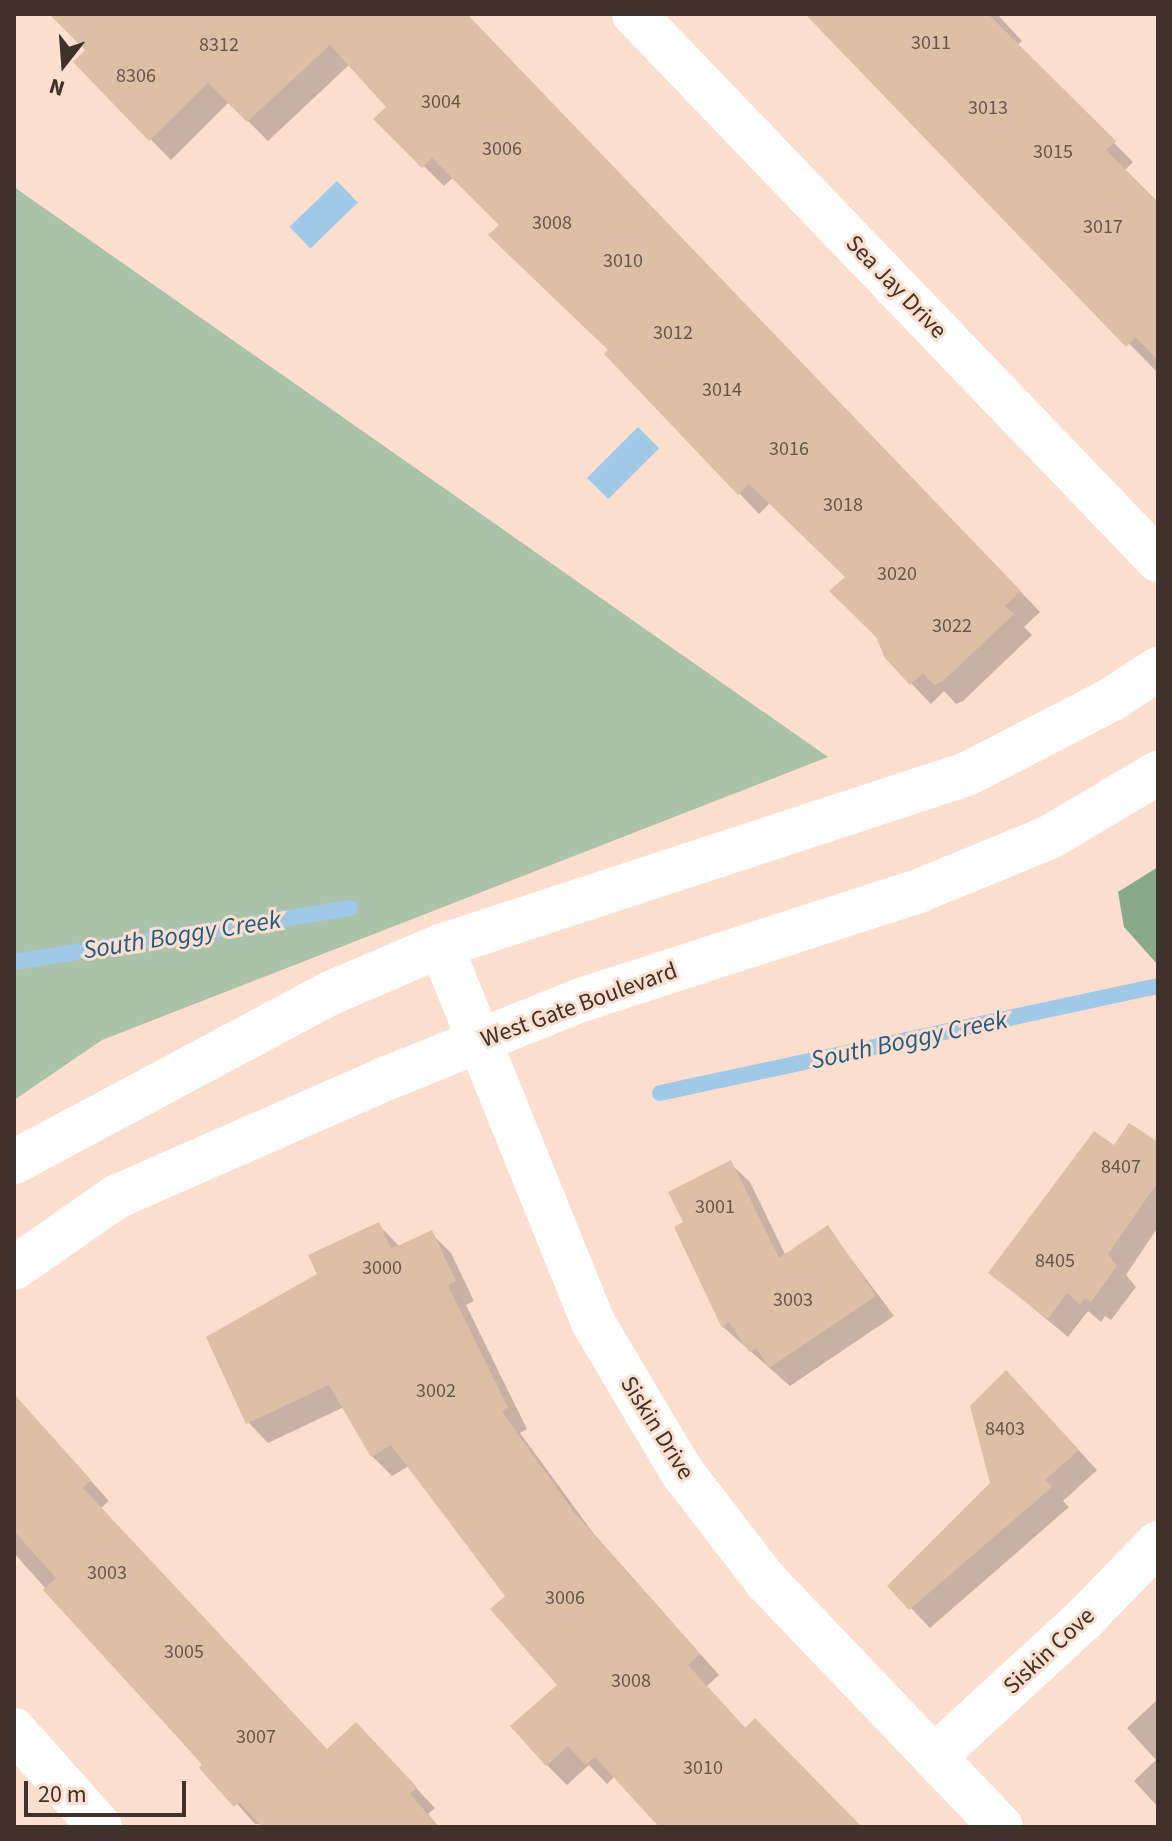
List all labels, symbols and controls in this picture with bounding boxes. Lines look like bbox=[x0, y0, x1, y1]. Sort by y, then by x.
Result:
north arrow bbox=[24, 24, 104, 104]
house number: 3011 bbox=[911, 31, 951, 55]
house number: 8312 bbox=[199, 33, 239, 57]
house number: 8306 bbox=[116, 64, 156, 88]
text: N bbox=[45, 70, 69, 104]
house number: 3004 bbox=[421, 90, 461, 114]
house number: 3013 bbox=[968, 96, 1008, 120]
house number: 3006 bbox=[482, 137, 522, 161]
house number: 3015 bbox=[1033, 140, 1073, 164]
house number: 3008 bbox=[532, 211, 572, 235]
house number: 3017 bbox=[1083, 215, 1123, 239]
street label: Sea Jay Drive bbox=[839, 229, 953, 345]
house number: 3010 bbox=[603, 249, 643, 273]
house number: 3012 bbox=[653, 321, 693, 345]
house number: 3014 bbox=[702, 378, 742, 402]
house number: 3016 bbox=[769, 437, 809, 461]
house number: 3018 bbox=[823, 493, 863, 517]
house number: 3020 bbox=[877, 562, 917, 586]
house number: 3022 bbox=[932, 614, 972, 638]
water label: South Boggy Creek bbox=[81, 904, 283, 966]
street label: West Gate Boulevard bbox=[477, 956, 681, 1054]
water label: South Boggy Creek bbox=[808, 1004, 1010, 1076]
house number: 8407 bbox=[1101, 1155, 1141, 1179]
house number: 3001 bbox=[695, 1195, 735, 1219]
house number: 8405 bbox=[1035, 1249, 1075, 1273]
house number: 3000 bbox=[362, 1256, 402, 1280]
house number: 3003 bbox=[773, 1288, 813, 1312]
street label: Siskin Drive bbox=[614, 1371, 700, 1485]
house number: 3002 bbox=[416, 1379, 456, 1403]
house number: 8403 bbox=[985, 1417, 1025, 1441]
house number: 3003 bbox=[87, 1561, 127, 1585]
house number: 3006 bbox=[545, 1586, 585, 1610]
street label: Siskin Cove bbox=[997, 1602, 1101, 1700]
house number: 3005 bbox=[164, 1640, 204, 1664]
house number: 3008 bbox=[611, 1669, 651, 1693]
house number: 3007 bbox=[236, 1725, 276, 1749]
house number: 3010 bbox=[683, 1756, 723, 1780]
scale bar bbox=[28, 1765, 190, 1815]
text: 20 m bbox=[38, 1777, 87, 1812]

